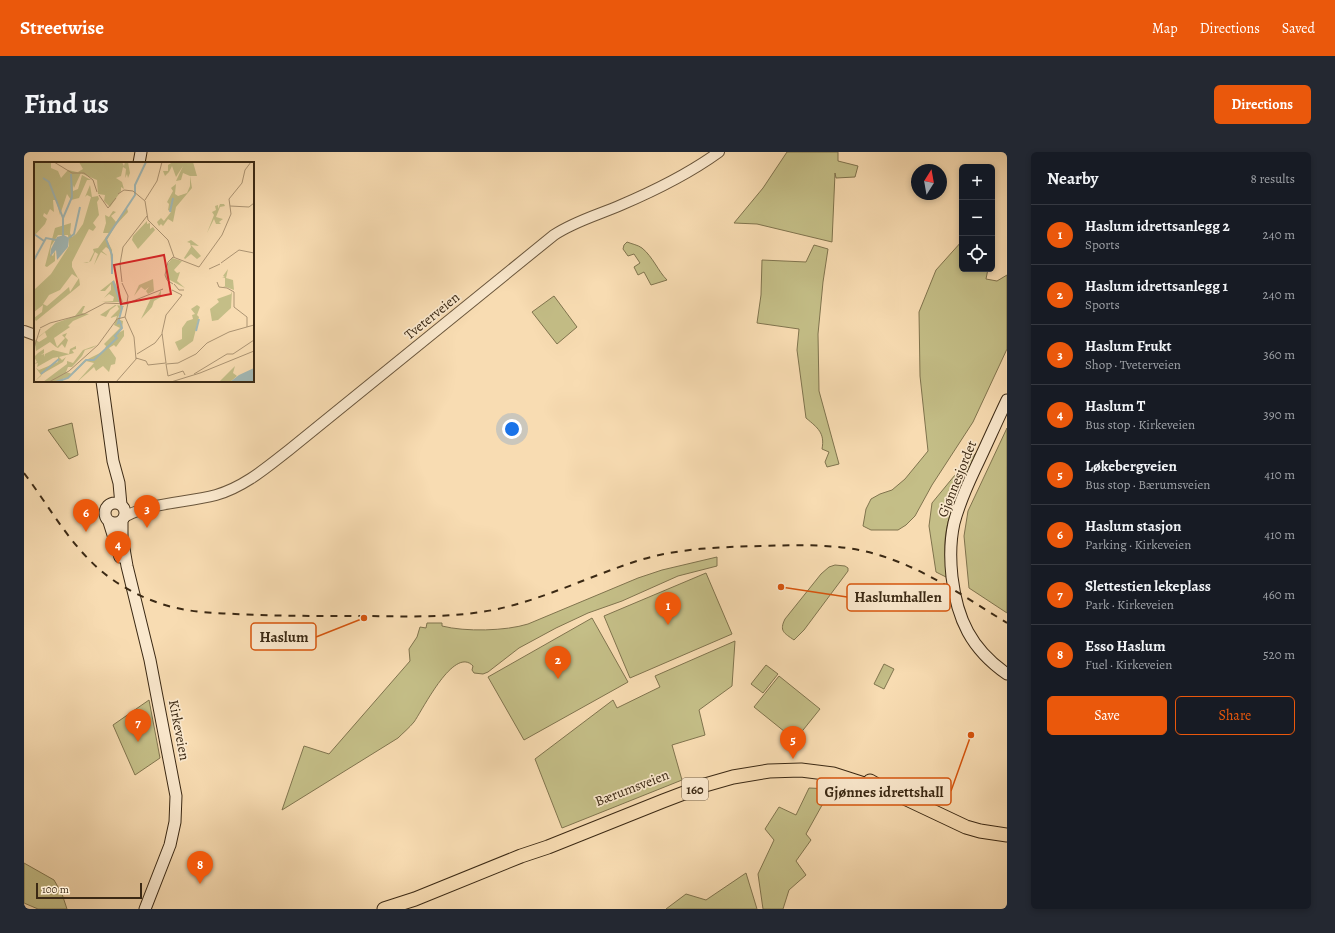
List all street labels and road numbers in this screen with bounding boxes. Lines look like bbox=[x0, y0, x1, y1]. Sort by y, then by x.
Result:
street label: Tveterveien bbox=[400, 288, 464, 344]
street label: Gjønnesjordet bbox=[933, 437, 981, 520]
street label: Kirkeveien bbox=[164, 698, 194, 762]
street label: Bærumsveien bbox=[592, 765, 672, 811]
road number: 160 bbox=[682, 778, 708, 800]

